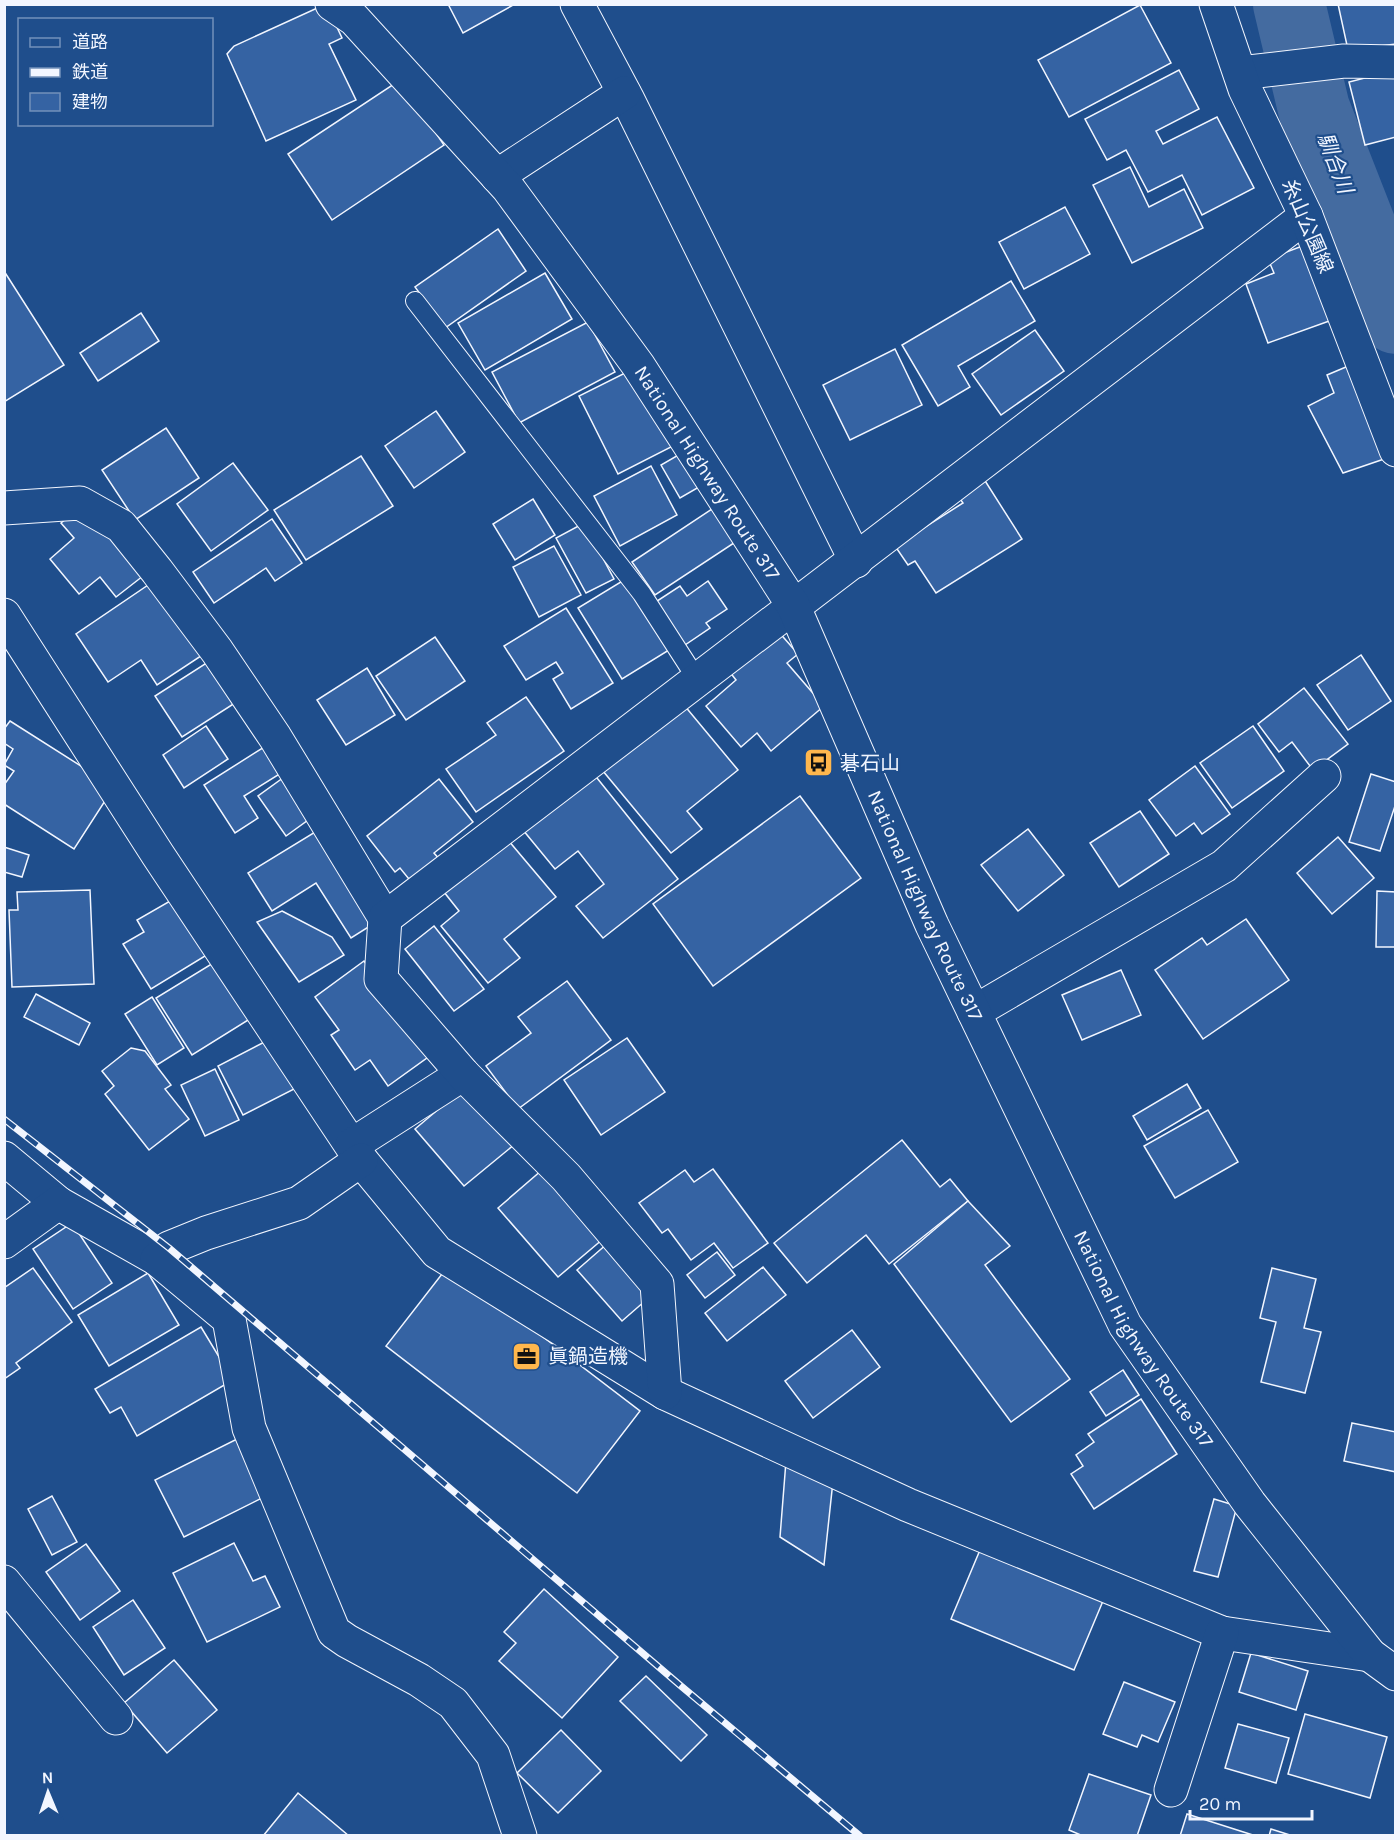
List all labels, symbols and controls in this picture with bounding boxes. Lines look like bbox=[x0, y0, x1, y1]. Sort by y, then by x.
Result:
legend bbox=[18, 18, 213, 126]
text: 道路 bbox=[72, 31, 108, 53]
text: 鉄道 bbox=[72, 61, 108, 83]
text: 建物 bbox=[72, 91, 108, 113]
water label: 馴合川 bbox=[1313, 129, 1358, 199]
street label: 糸山公園線 bbox=[1277, 176, 1338, 277]
street label: National Highway Route 317 bbox=[629, 361, 785, 585]
bus stop icon: 碁石山 bbox=[803, 747, 835, 779]
place label: 碁石山 bbox=[840, 752, 900, 775]
street label: National Highway Route 317 bbox=[863, 787, 988, 1025]
street label: National Highway Route 317 bbox=[1069, 1227, 1218, 1453]
office icon: 眞鍋造機 bbox=[511, 1340, 543, 1372]
place label: 眞鍋造機 bbox=[548, 1345, 628, 1368]
north arrow bbox=[18, 1762, 78, 1822]
text: N bbox=[41, 1768, 54, 1787]
scale bar bbox=[1190, 1783, 1312, 1821]
text: 20 m bbox=[1199, 1793, 1241, 1815]

